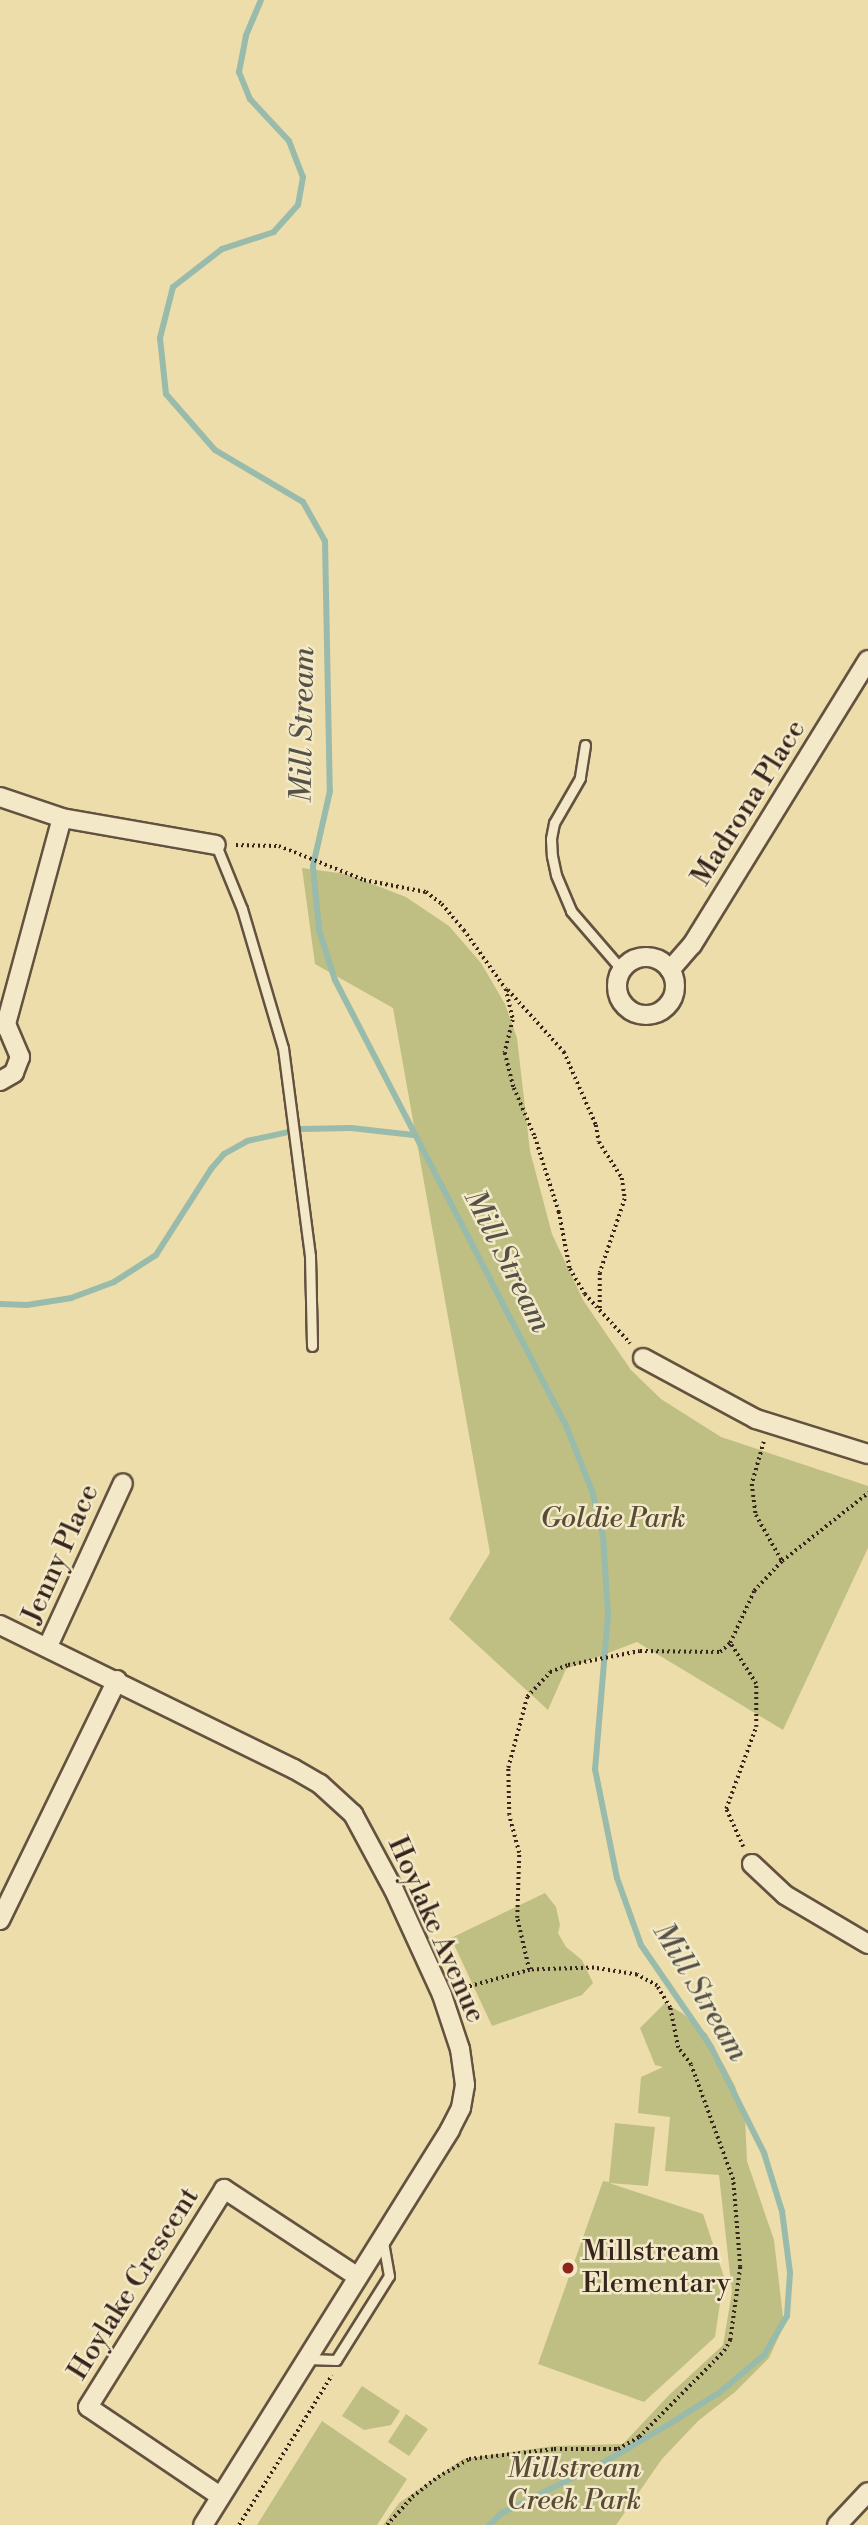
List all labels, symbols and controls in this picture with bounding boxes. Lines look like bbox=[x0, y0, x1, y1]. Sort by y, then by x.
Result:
water label: Mill Stream bbox=[284, 647, 322, 803]
street label: Madrona Place bbox=[685, 714, 813, 892]
water label: Mill Stream bbox=[456, 1184, 558, 1338]
street label: Jenny Place bbox=[15, 1479, 107, 1629]
park label: Goldie Park bbox=[540, 1502, 686, 1536]
street label: Hoylake Avenue bbox=[380, 1832, 492, 2028]
water label: Mill Stream bbox=[645, 1916, 755, 2068]
street label: Hoylake Crescent bbox=[61, 2182, 207, 2386]
place label: Millstream Elementary bbox=[582, 2235, 730, 2301]
marker: Millstream Elementary bbox=[560, 2260, 576, 2276]
park label: Millstream Creek Park bbox=[507, 2452, 641, 2518]

